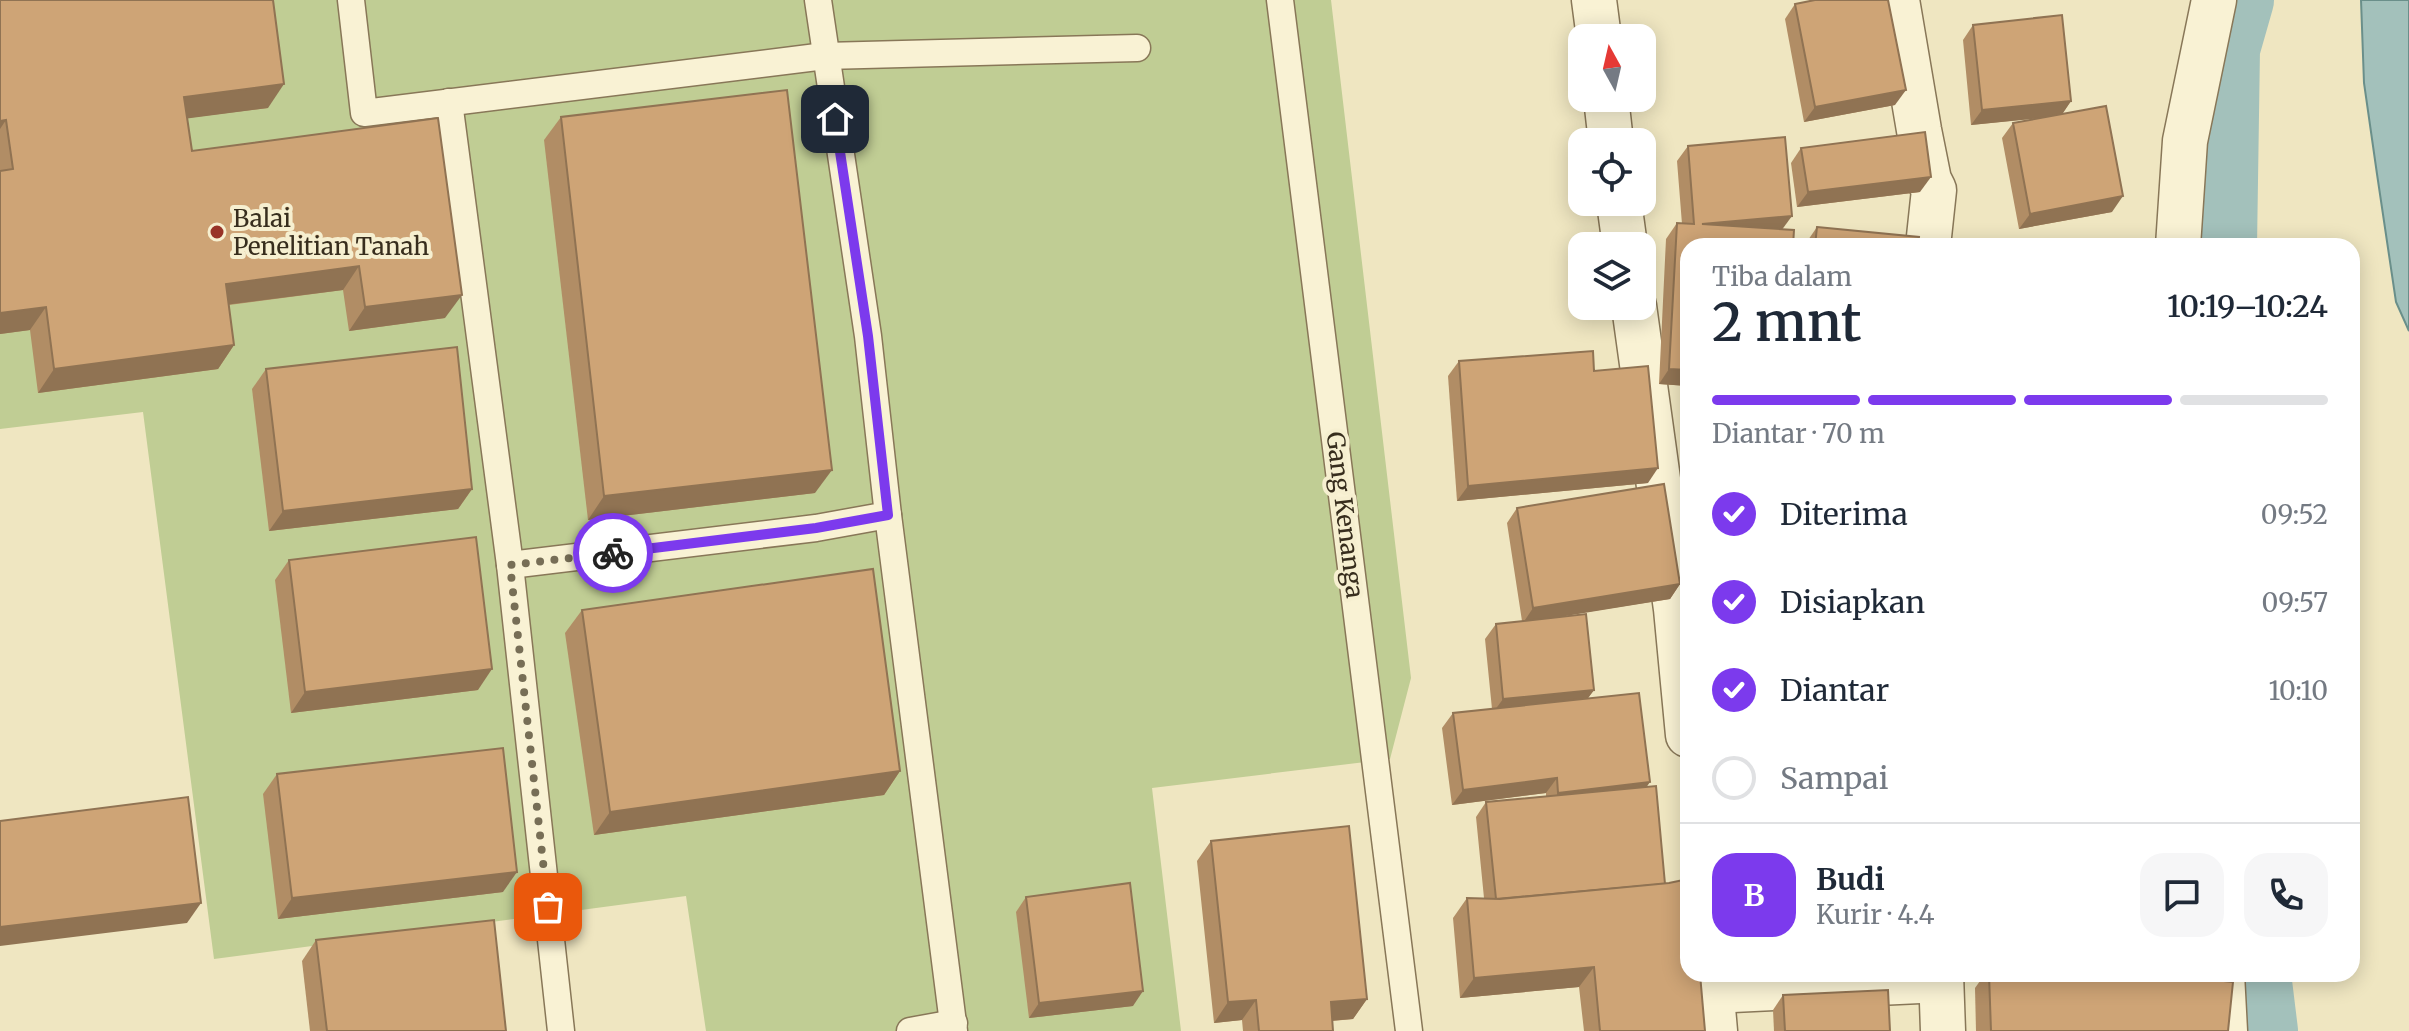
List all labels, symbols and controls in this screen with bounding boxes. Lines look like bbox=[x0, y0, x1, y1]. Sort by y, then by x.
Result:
north arrow bbox=[1568, 24, 1656, 112]
map controls bbox=[1568, 24, 1656, 320]
pin bbox=[801, 85, 869, 153]
icon: home bbox=[813, 97, 857, 141]
button: locate bbox=[1568, 128, 1656, 216]
place label: Balai Penelitian Tanah bbox=[233, 203, 429, 262]
marker: Balai Penelitian Tanah bbox=[208, 223, 226, 241]
button: layers bbox=[1568, 232, 1656, 320]
text: Tiba dalam bbox=[1712, 260, 1852, 293]
text: 10:19–10:24 bbox=[2167, 287, 2328, 325]
text: 2 mnt bbox=[1712, 290, 1862, 355]
text: Diantar · 70 m bbox=[1712, 417, 1885, 450]
street label: Gang Kenanga bbox=[1319, 430, 1371, 600]
icon: check bbox=[1712, 492, 1756, 536]
text: Diterima bbox=[1780, 495, 1908, 533]
text: 09:52 bbox=[2261, 498, 2328, 531]
courier bbox=[573, 513, 653, 593]
icon: bike bbox=[591, 531, 635, 575]
icon: check bbox=[1712, 580, 1756, 624]
text: Disiapkan bbox=[1780, 583, 1925, 621]
text: 09:57 bbox=[2261, 586, 2328, 619]
icon: check bbox=[1712, 668, 1756, 712]
text: Diantar bbox=[1780, 671, 1889, 709]
text: 10:10 bbox=[2268, 674, 2328, 707]
text: Sampai bbox=[1780, 759, 1888, 797]
button: chat bbox=[2140, 853, 2224, 937]
button: phone bbox=[2244, 853, 2328, 937]
text: Budi bbox=[1816, 860, 1885, 898]
pin bbox=[514, 873, 582, 941]
text: B bbox=[1744, 876, 1764, 914]
icon: bag bbox=[526, 885, 570, 929]
text: Kurir · 4.4 bbox=[1816, 898, 1934, 931]

